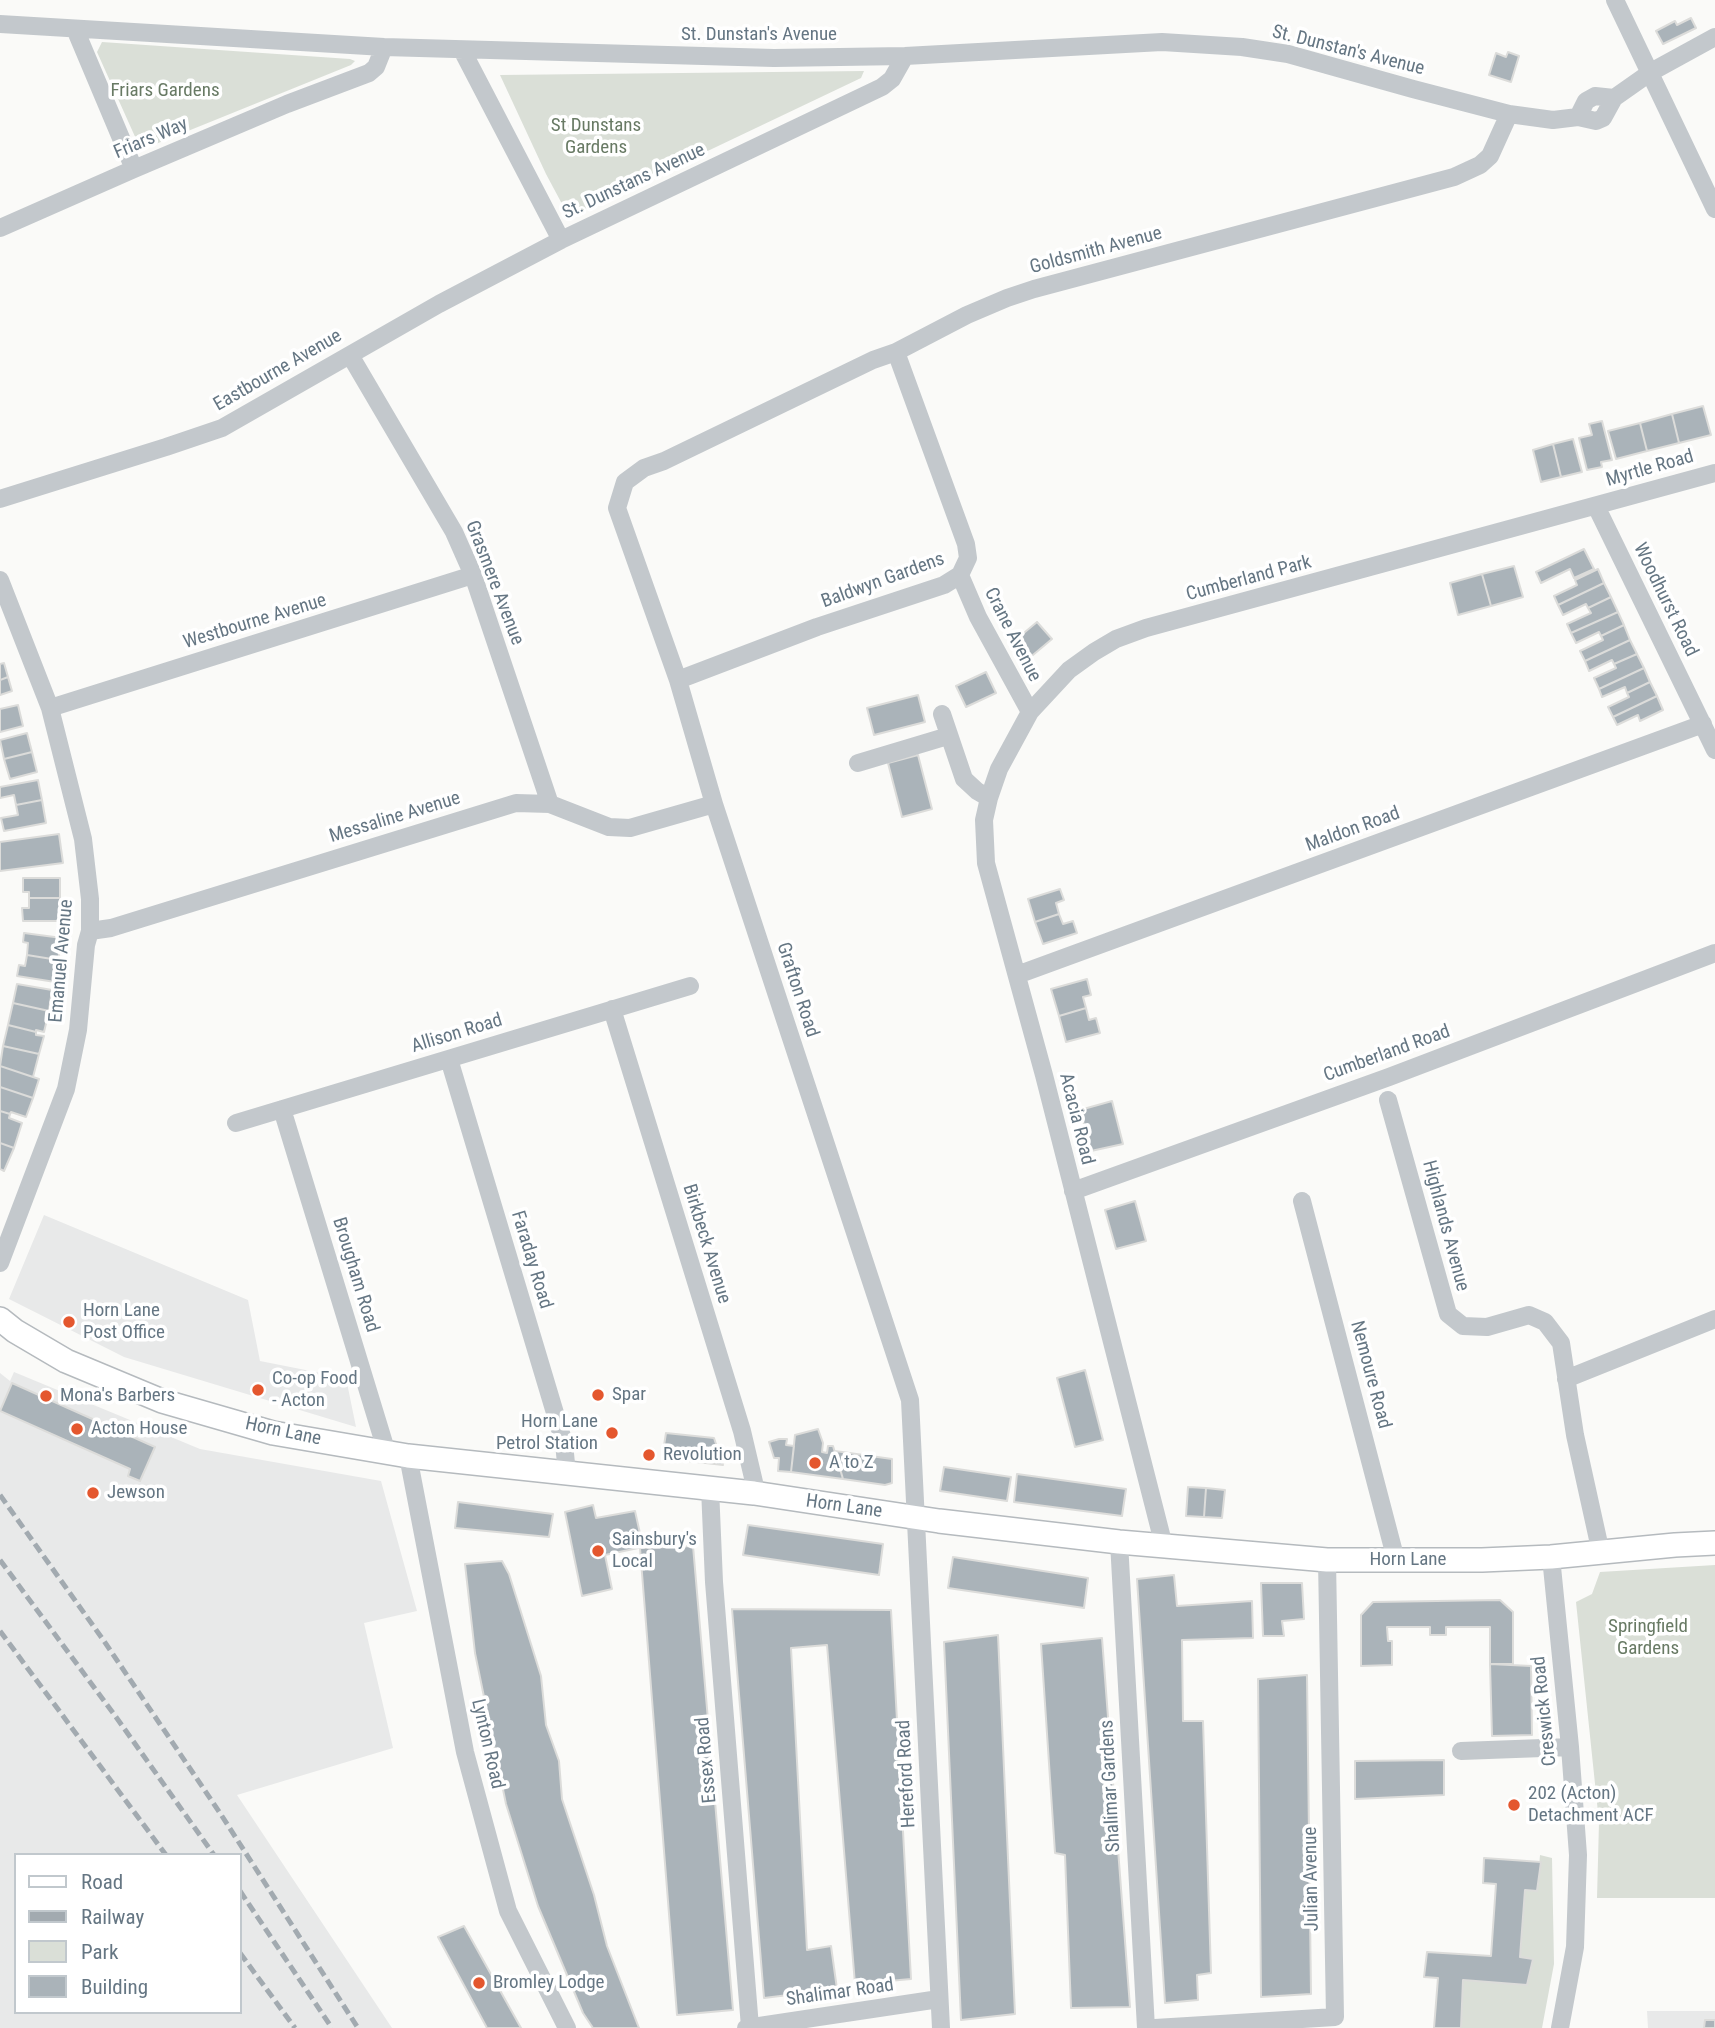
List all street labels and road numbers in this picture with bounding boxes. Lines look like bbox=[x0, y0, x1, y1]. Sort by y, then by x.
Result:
street label: St. Dunstan's Avenue bbox=[1270, 21, 1426, 81]
street label: St. Dunstan's Avenue bbox=[681, 24, 837, 46]
street label: Friars Way bbox=[111, 113, 191, 165]
street label: St. Dunstans Avenue bbox=[559, 139, 709, 225]
street label: Goldsmith Avenue bbox=[1027, 222, 1165, 280]
street label: Eastbourne Avenue bbox=[210, 325, 346, 417]
street label: Myrtle Road bbox=[1604, 446, 1696, 492]
street label: Grasmere Avenue bbox=[460, 518, 528, 648]
street label: Woodhurst Road bbox=[1628, 539, 1702, 661]
street label: Baldwyn Gardens bbox=[818, 548, 948, 614]
street label: Cumberland Park bbox=[1184, 551, 1314, 607]
street label: Crane Avenue bbox=[979, 584, 1045, 686]
street label: Westbourne Avenue bbox=[181, 589, 329, 655]
street label: Messaline Avenue bbox=[327, 787, 463, 849]
street label: Maldon Road bbox=[1303, 802, 1403, 858]
street label: Emanuel Avenue bbox=[45, 898, 79, 1024]
street label: Grafton Road bbox=[771, 940, 823, 1040]
street label: Allison Road bbox=[409, 1009, 505, 1059]
street label: Cumberland Road bbox=[1321, 1021, 1453, 1087]
street label: Acacia Road bbox=[1054, 1071, 1098, 1167]
street label: Highlands Avenue bbox=[1417, 1158, 1473, 1294]
street label: Birkbeck Avenue bbox=[677, 1181, 735, 1307]
street label: Faraday Road bbox=[505, 1208, 557, 1312]
street label: Brougham Road bbox=[327, 1215, 383, 1335]
street label: Nemoure Road bbox=[1345, 1319, 1395, 1431]
street label: Horn Lane bbox=[243, 1413, 323, 1451]
street label: Horn Lane bbox=[804, 1490, 884, 1524]
street label: Horn Lane bbox=[1370, 1549, 1446, 1571]
street label: Creswick Road bbox=[1528, 1655, 1562, 1767]
street label: Lynton Road bbox=[466, 1697, 508, 1791]
street label: Essex Road bbox=[692, 1716, 722, 1804]
street label: Hereford Road bbox=[893, 1719, 921, 1829]
street label: Shalimar Gardens bbox=[1096, 1719, 1126, 1853]
street label: Julian Avenue bbox=[1300, 1827, 1324, 1931]
street label: Shalimar Road bbox=[785, 1974, 895, 2012]

